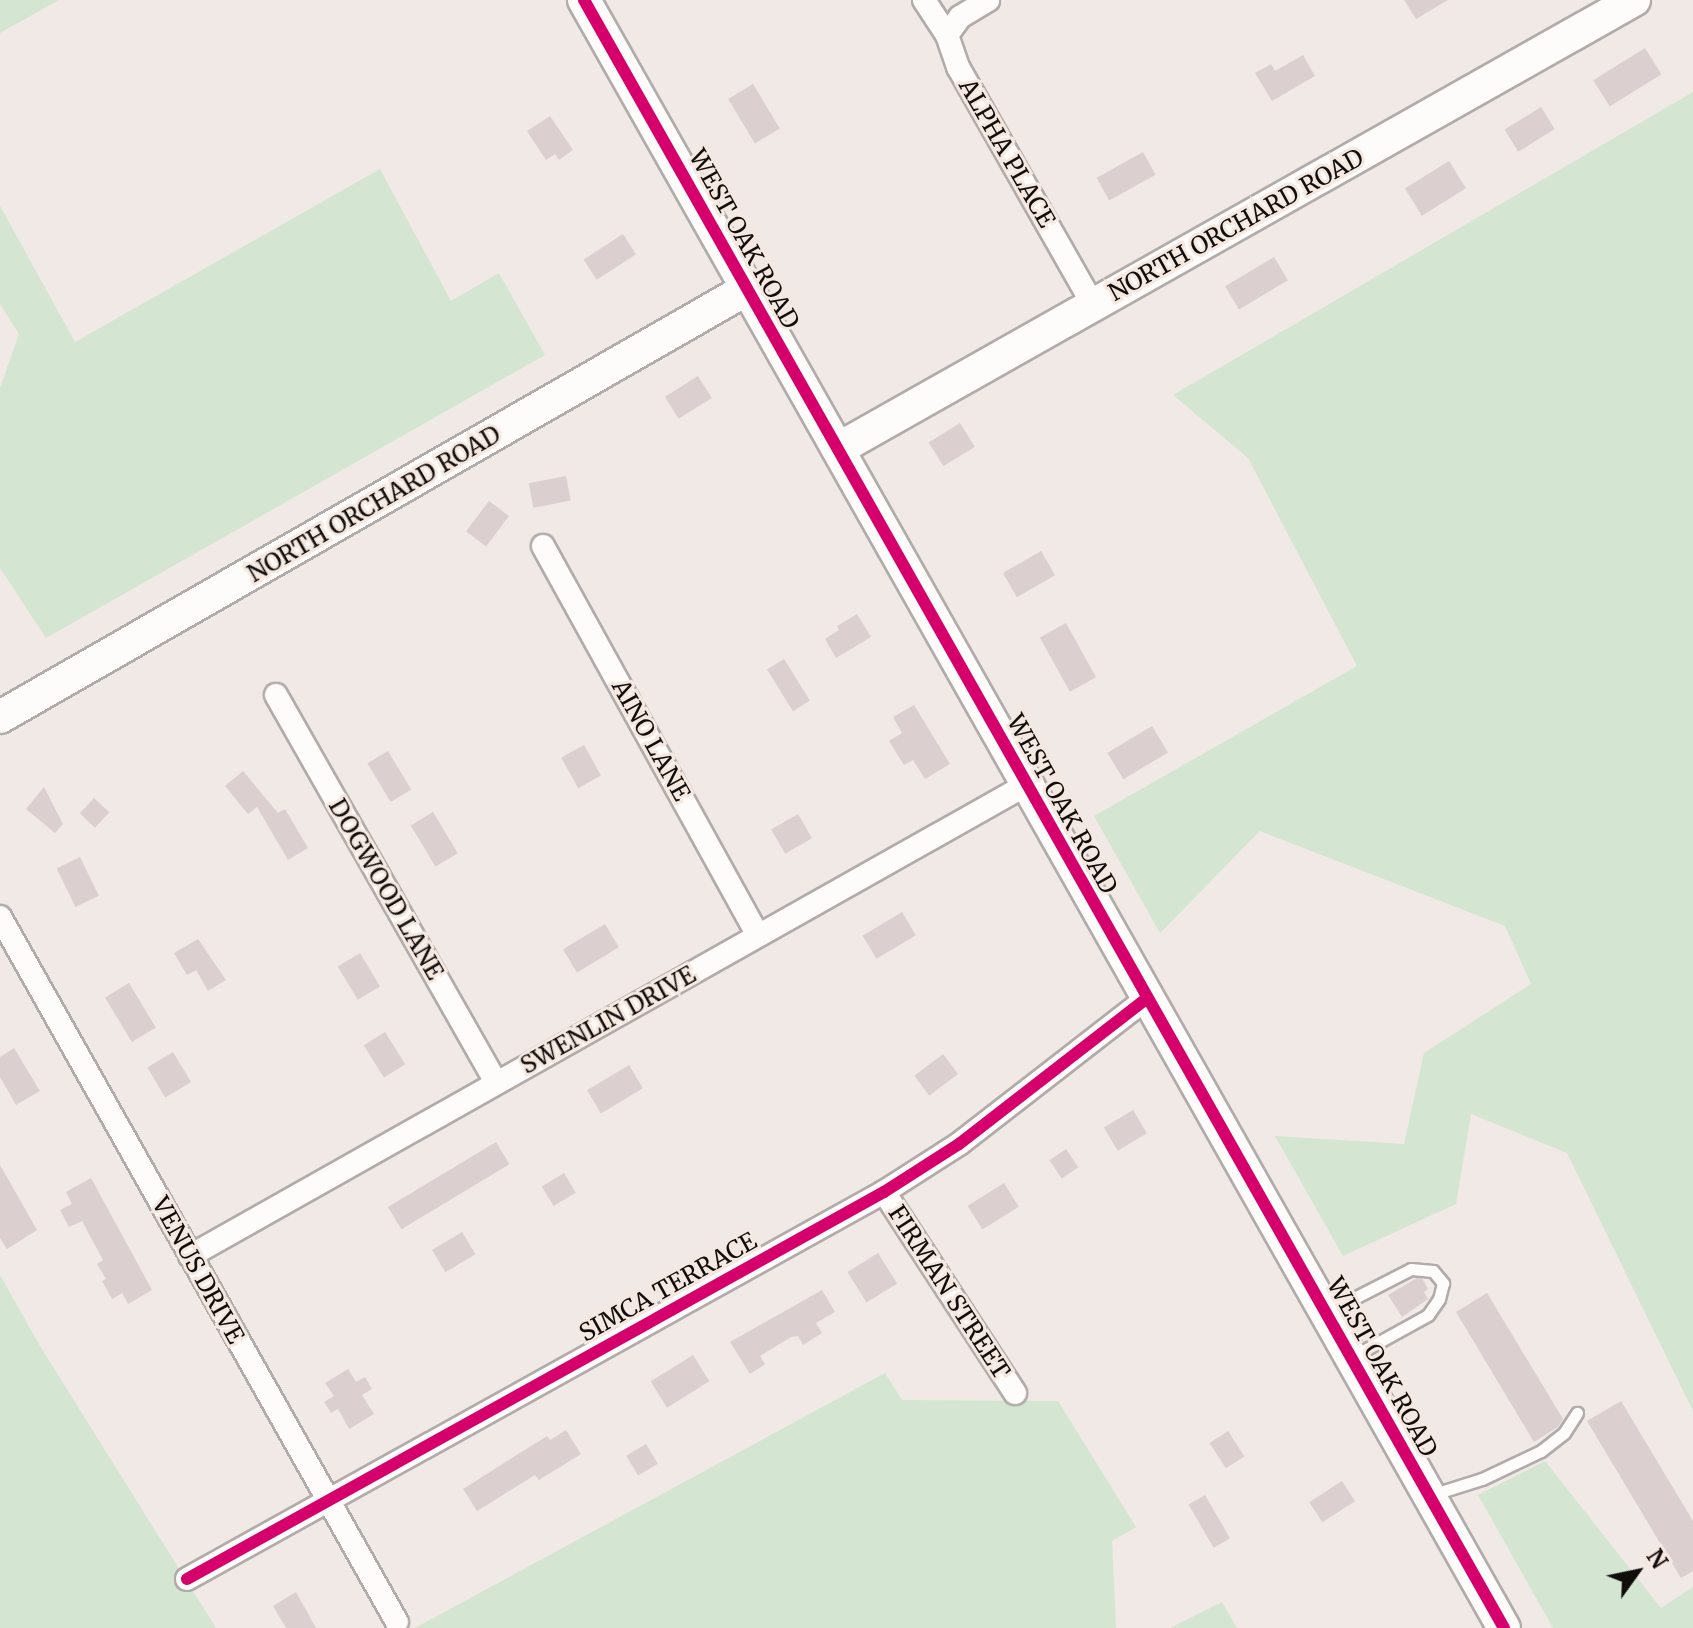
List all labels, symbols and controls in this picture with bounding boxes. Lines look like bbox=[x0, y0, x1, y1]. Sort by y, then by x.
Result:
street label: ALPHA PLACE bbox=[953, 74, 1061, 232]
street label: NORTH ORCHARD ROAD bbox=[1103, 143, 1369, 307]
street label: WEST OAK ROAD bbox=[683, 144, 805, 334]
street label: NORTH ORCHARD ROAD bbox=[242, 420, 506, 588]
street label: AINO LANE bbox=[606, 674, 696, 806]
street label: WEST OAK ROAD bbox=[1001, 709, 1123, 899]
street label: DOGWOOD LANE bbox=[323, 794, 449, 984]
street label: SWENLIN DRIVE bbox=[516, 960, 700, 1080]
street label: VENUS DRIVE bbox=[146, 1192, 250, 1348]
street label: FIRMAN STREET bbox=[882, 1200, 1016, 1384]
street label: SIMCA TERRACE bbox=[574, 1226, 762, 1348]
street label: WEST OAK ROAD bbox=[1321, 1272, 1443, 1462]
north arrow bbox=[1597, 1532, 1677, 1612]
text: N bbox=[1641, 1544, 1674, 1574]

